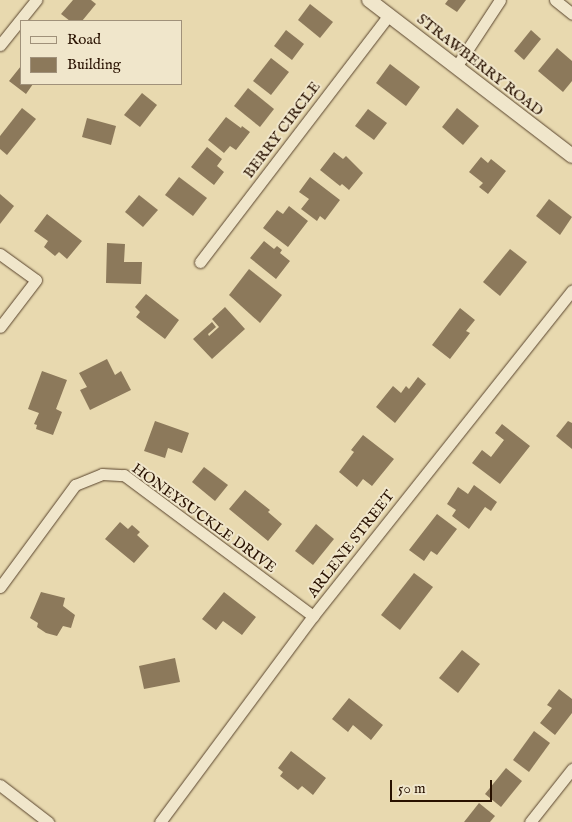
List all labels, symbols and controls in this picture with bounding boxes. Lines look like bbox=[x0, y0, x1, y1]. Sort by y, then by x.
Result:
street label: STRAWBERRY ROAD bbox=[413, 10, 547, 120]
legend bbox=[20, 20, 182, 85]
text: Road bbox=[67, 30, 101, 49]
text: Building bbox=[67, 55, 121, 74]
street label: BERRY CIRCLE bbox=[240, 78, 324, 182]
street label: HONEYSUCKLE DRIVE bbox=[128, 459, 280, 577]
street label: ARLENE STREET bbox=[304, 487, 398, 601]
scale bar bbox=[392, 770, 494, 802]
text: 50 m bbox=[398, 779, 426, 798]

